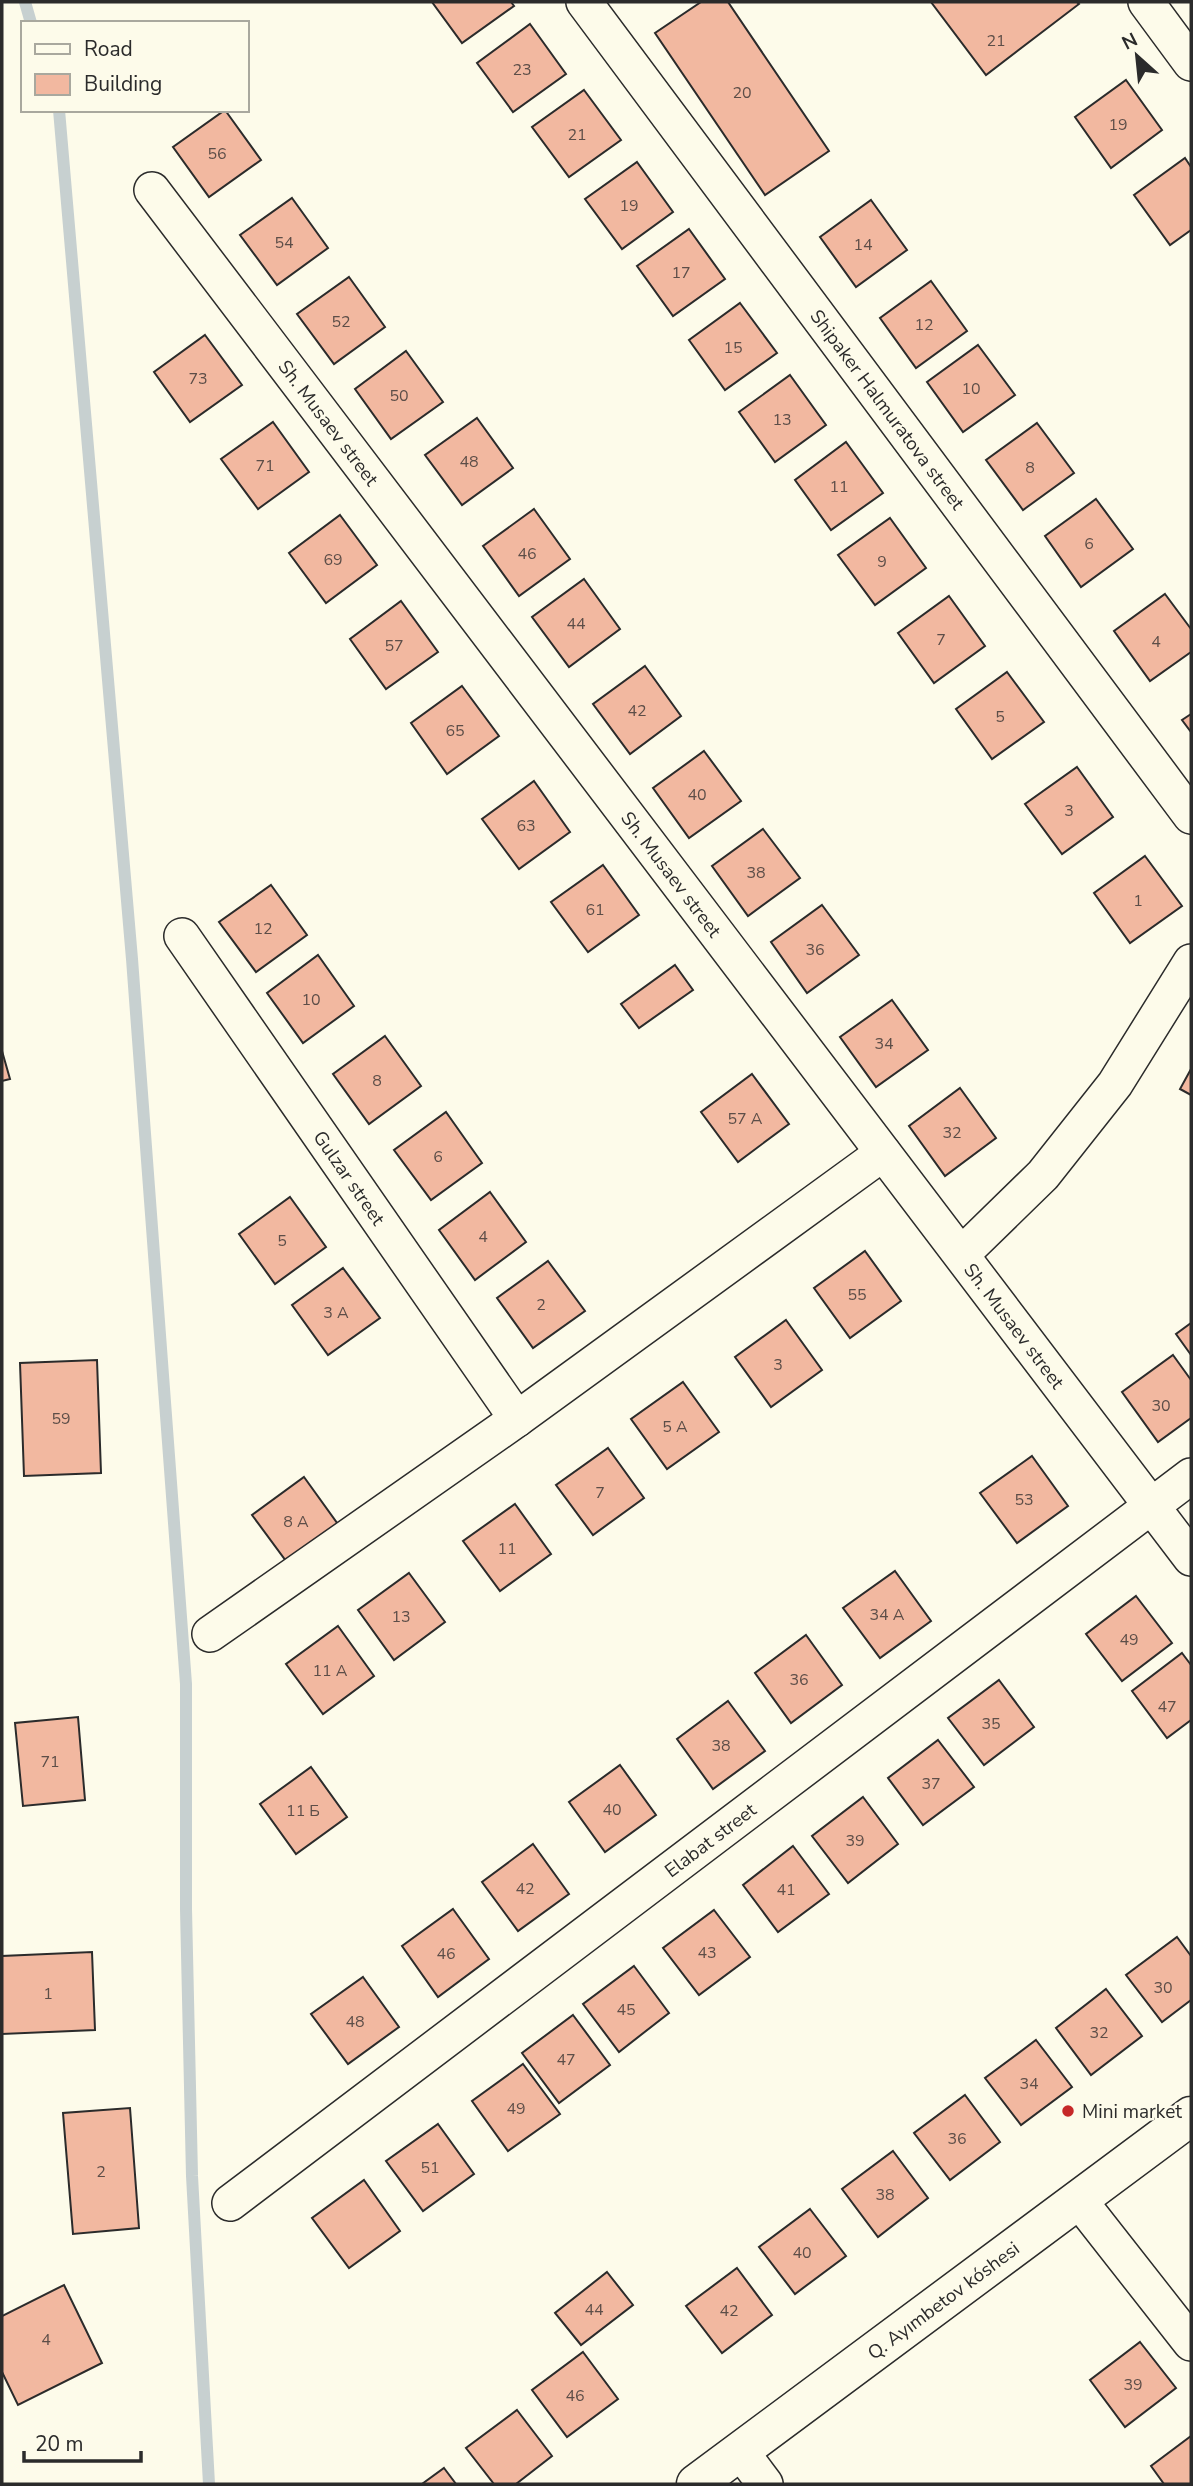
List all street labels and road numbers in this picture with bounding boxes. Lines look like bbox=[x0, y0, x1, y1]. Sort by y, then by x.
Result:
street label: Shipaker Halmuratova street bbox=[804, 304, 970, 516]
street label: Sh. Musaev street bbox=[272, 355, 384, 492]
street label: Sh. Musaev street bbox=[614, 806, 727, 943]
street label: Gulzar street bbox=[307, 1126, 391, 1231]
street label: Sh. Musaev street bbox=[957, 1258, 1070, 1395]
street label: Elabat street bbox=[659, 1797, 762, 1884]
street label: Q. Ayımbetov kóshesi bbox=[862, 2236, 1025, 2366]

